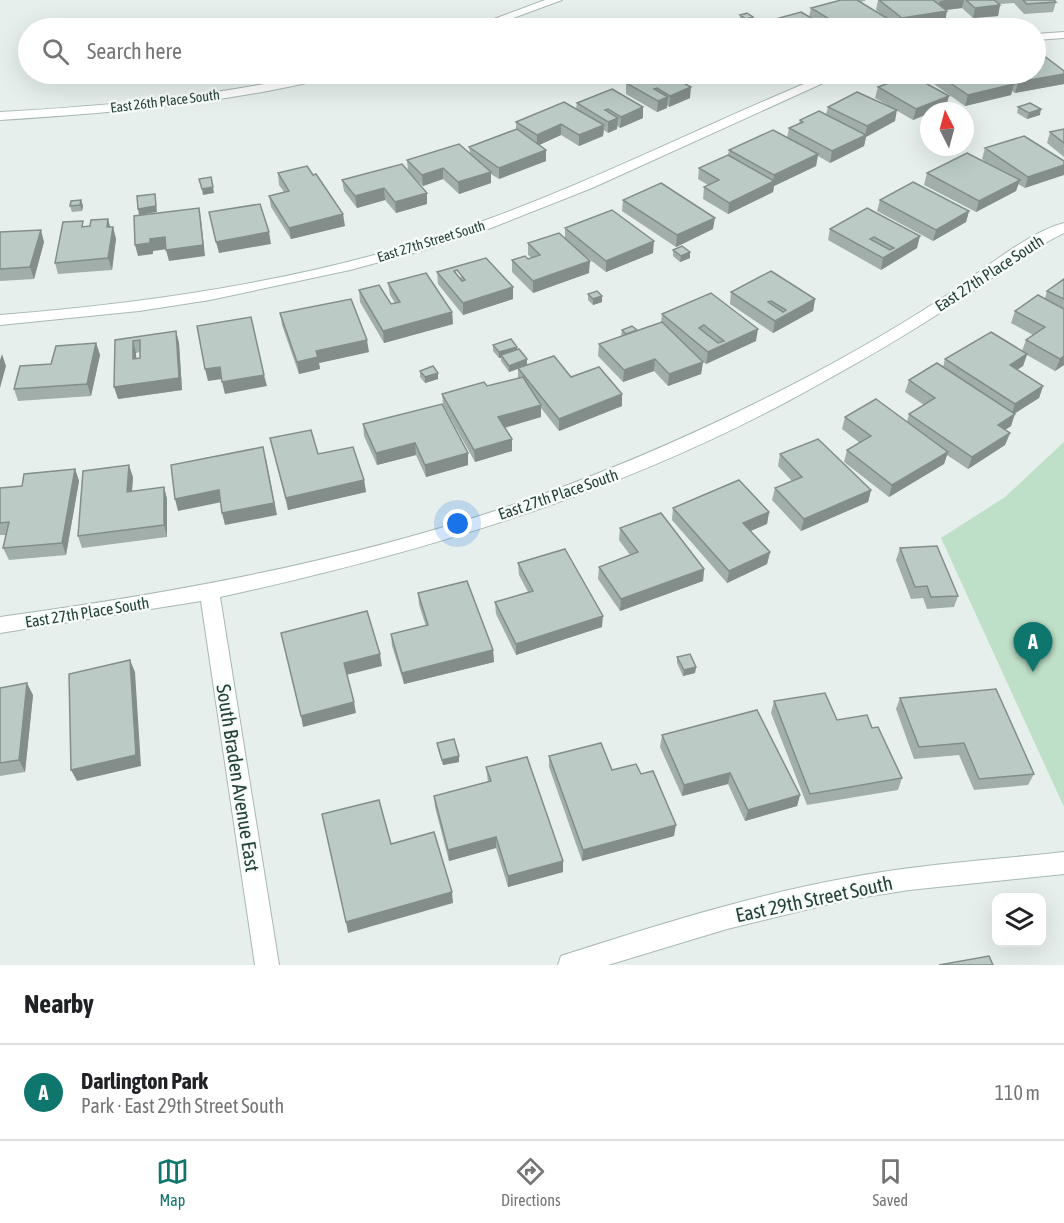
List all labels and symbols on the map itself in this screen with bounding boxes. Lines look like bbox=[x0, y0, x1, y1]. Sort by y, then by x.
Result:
street label: East 26th Place South bbox=[110, 86, 220, 116]
north arrow bbox=[920, 102, 974, 156]
street label: East 27th Street South bbox=[375, 217, 487, 265]
street label: East 27th Place South bbox=[931, 231, 1047, 315]
street label: East 27th Place South bbox=[496, 465, 620, 523]
your location bbox=[443, 509, 472, 538]
street label: East 27th Place South bbox=[24, 593, 150, 631]
pin: A bbox=[1014, 622, 1052, 672]
street label: South Braden Avenue East bbox=[212, 682, 265, 874]
street label: East 29th Street South bbox=[733, 871, 895, 926]

